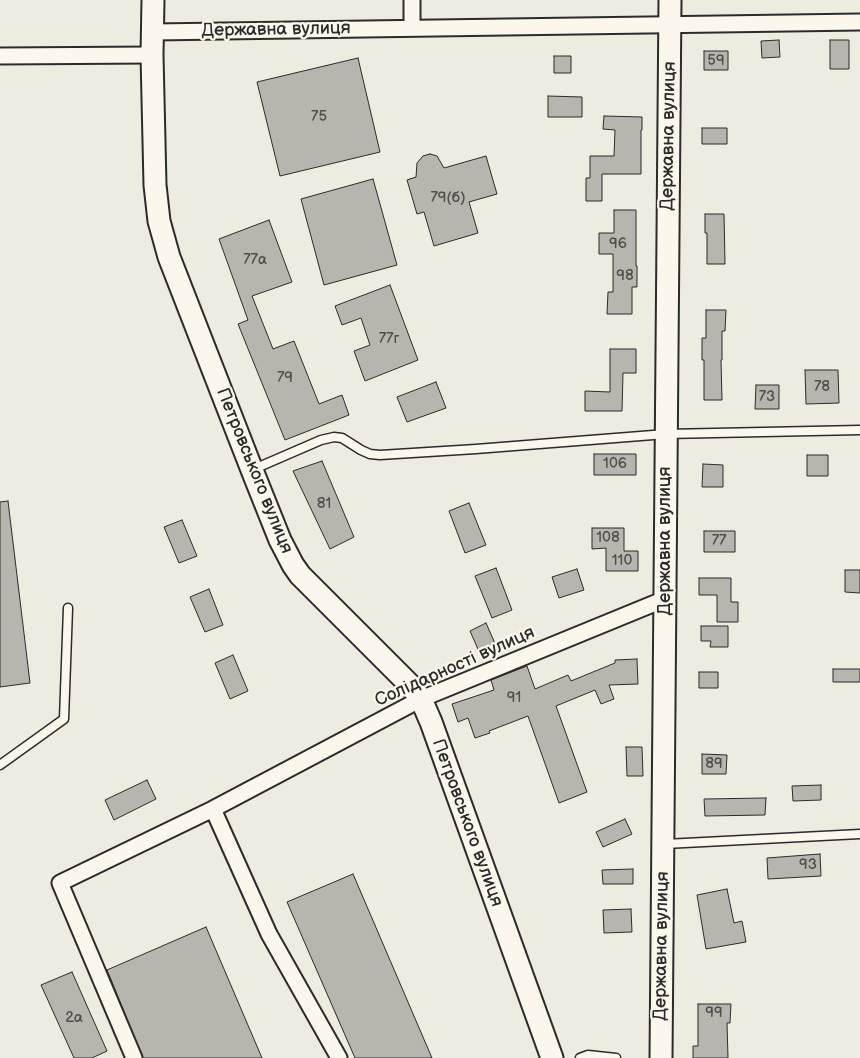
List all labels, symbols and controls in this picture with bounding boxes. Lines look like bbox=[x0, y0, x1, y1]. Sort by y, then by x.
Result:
street label: Державна вулиця bbox=[201, 18, 351, 42]
house number: 59 bbox=[707, 52, 725, 70]
street label: Державна вулиця bbox=[657, 61, 681, 211]
house number: 75 bbox=[311, 108, 327, 126]
house number: 79(б) bbox=[430, 189, 466, 207]
house number: 96 bbox=[609, 235, 627, 253]
house number: 77а bbox=[243, 251, 267, 269]
house number: 98 bbox=[616, 267, 634, 285]
house number: 77г bbox=[379, 330, 399, 348]
house number: 79 bbox=[277, 369, 293, 387]
house number: 78 bbox=[814, 378, 830, 396]
street label: Петровського вулиця bbox=[211, 385, 297, 557]
house number: 73 bbox=[759, 388, 775, 406]
house number: 106 bbox=[603, 455, 627, 473]
street label: Державна вулиця bbox=[654, 466, 676, 616]
house number: 81 bbox=[317, 495, 331, 513]
house number: 108 bbox=[596, 529, 620, 547]
house number: 77 bbox=[712, 532, 726, 550]
house number: 110 bbox=[612, 552, 632, 570]
street label: Солідарності вулиця bbox=[372, 622, 538, 712]
house number: 91 bbox=[507, 689, 521, 707]
street label: Петровського вулиця bbox=[427, 736, 507, 910]
house number: 89 bbox=[705, 755, 723, 773]
house number: 93 bbox=[799, 856, 817, 874]
street label: Державна вулиця bbox=[650, 871, 674, 1021]
house number: 99 bbox=[705, 1004, 723, 1022]
house number: 2а bbox=[65, 1009, 83, 1027]

